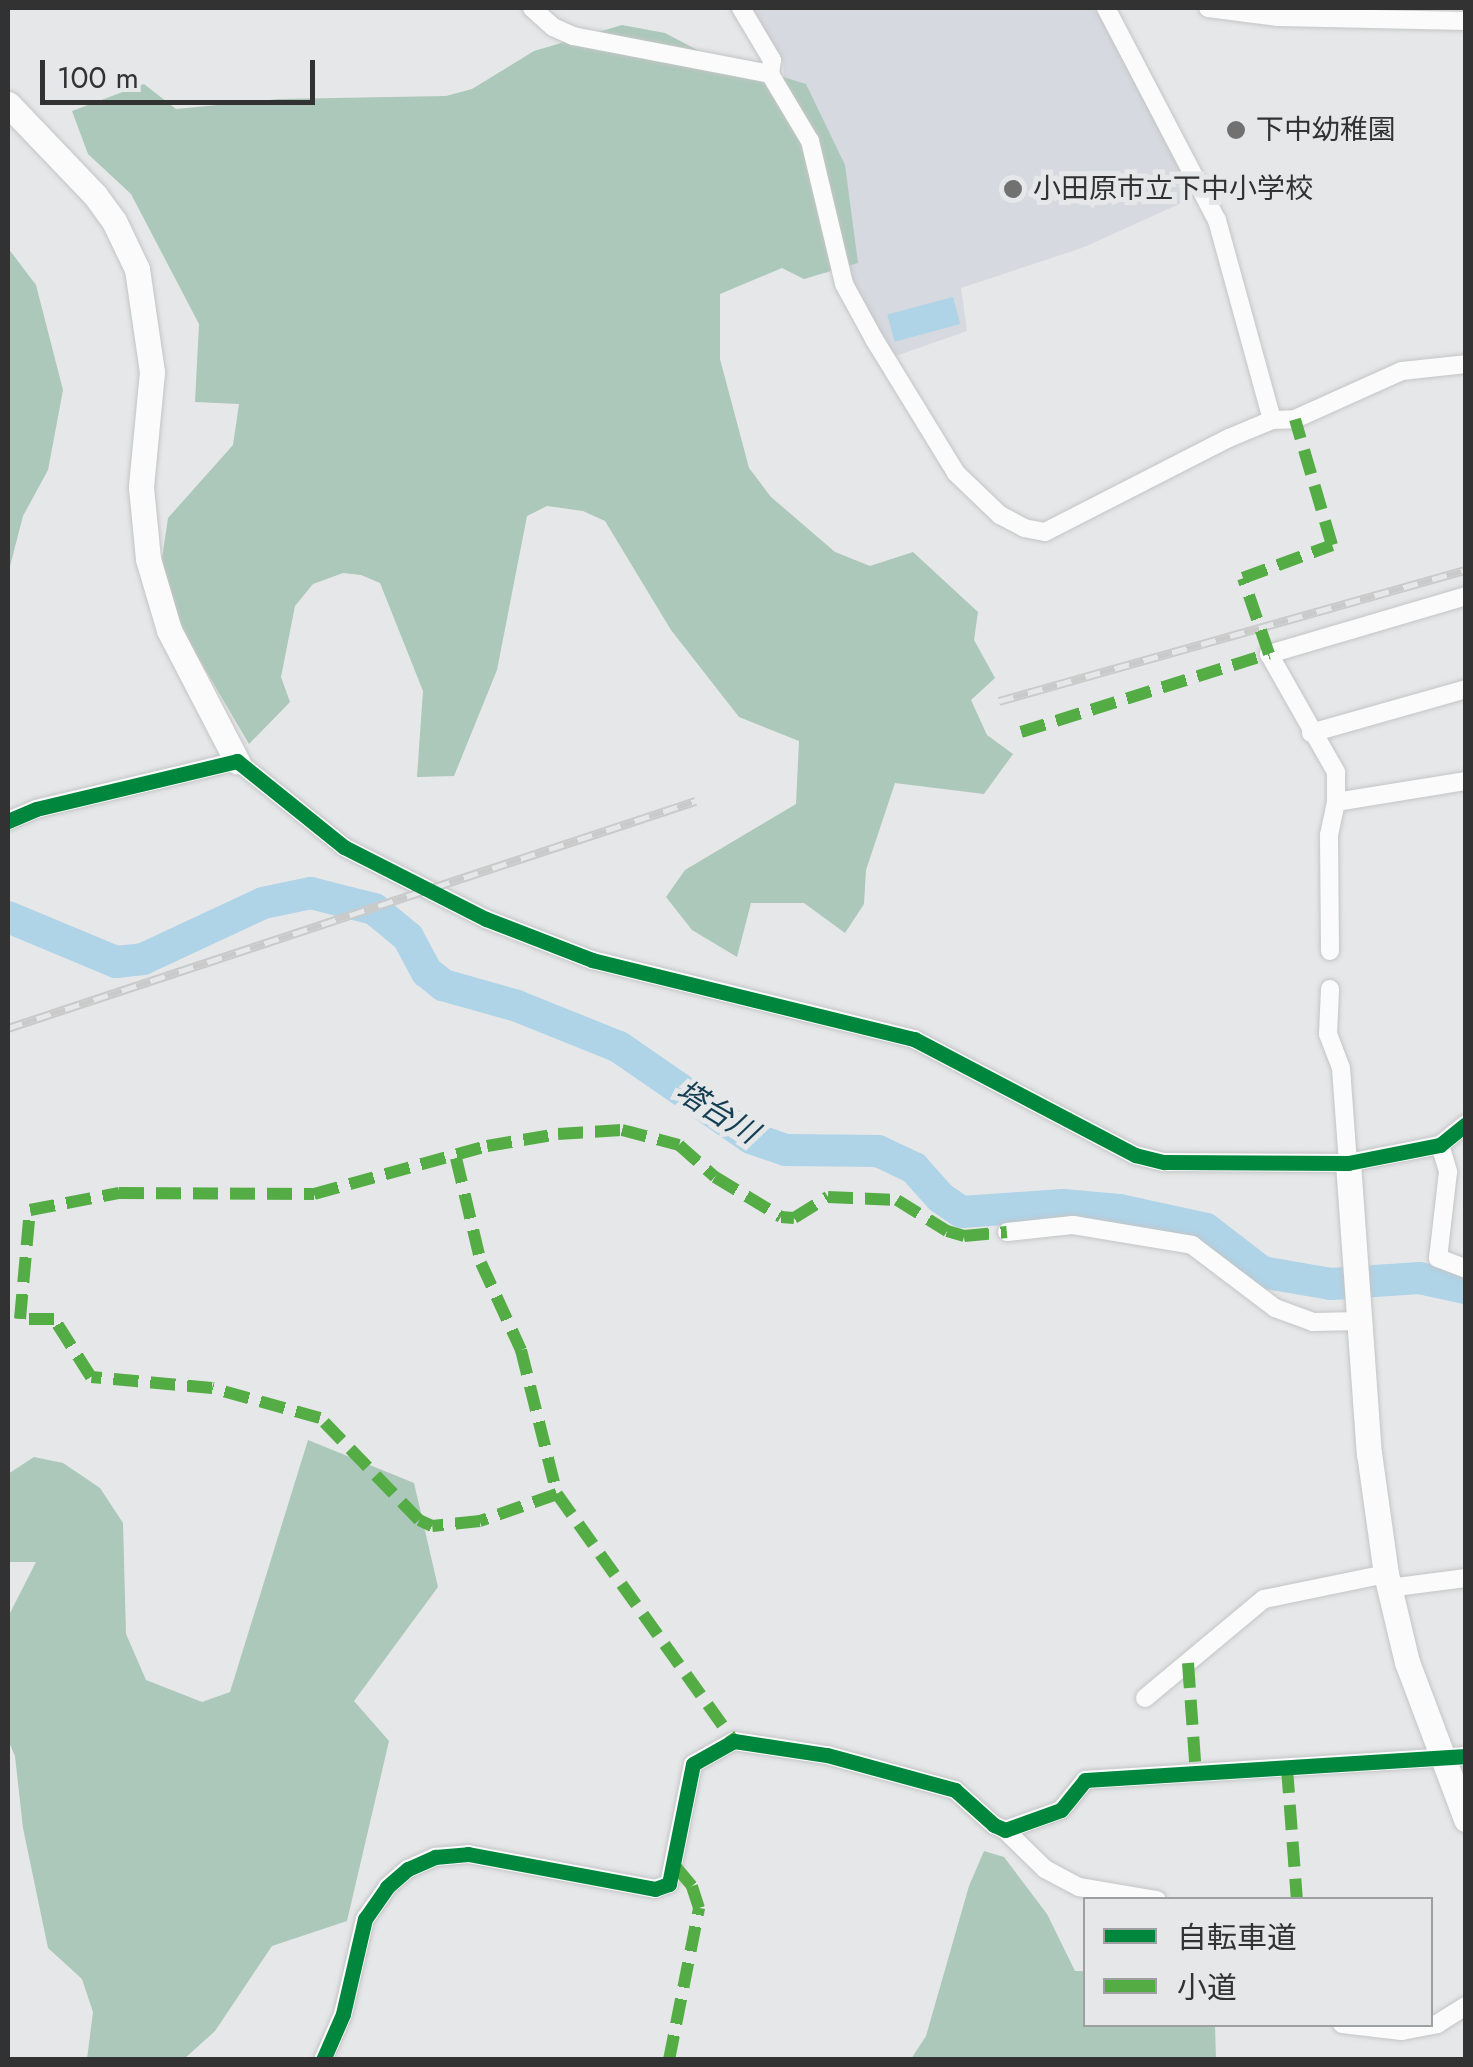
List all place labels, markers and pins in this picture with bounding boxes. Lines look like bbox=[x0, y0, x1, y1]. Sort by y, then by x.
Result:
place label: 下中幼稚園 bbox=[1256, 113, 1396, 147]
marker: 下中幼稚園 bbox=[1225, 119, 1247, 141]
place label: 小田原市立下中小学校 bbox=[1033, 172, 1313, 206]
marker: 小田原市立下中小学校 bbox=[1002, 178, 1024, 200]

